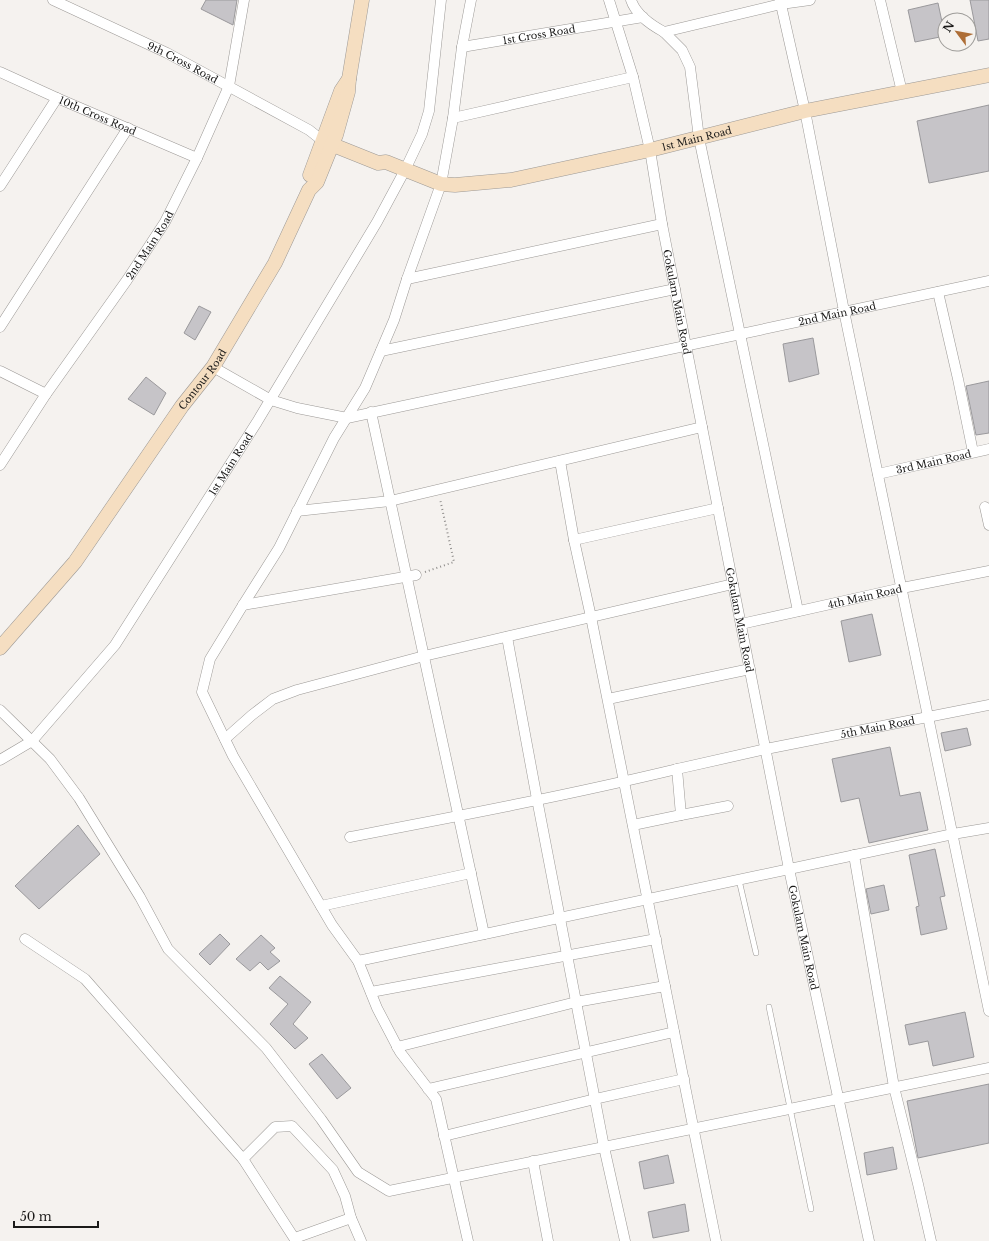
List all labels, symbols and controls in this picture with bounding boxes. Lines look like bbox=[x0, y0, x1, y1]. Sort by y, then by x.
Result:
north arrow bbox=[937, 12, 977, 52]
text: N bbox=[940, 18, 958, 35]
street label: 1st Cross Road bbox=[502, 22, 577, 47]
street label: 9th Cross Road bbox=[145, 39, 220, 87]
street label: 10th Cross Road bbox=[57, 94, 139, 138]
street label: 1st Main Road bbox=[660, 124, 733, 154]
street label: 2nd Main Road bbox=[123, 209, 177, 282]
street label: Gokulam Main Road bbox=[660, 248, 694, 356]
street label: 2nd Main Road bbox=[797, 299, 877, 329]
street label: Contour Road bbox=[176, 346, 229, 412]
street label: 1st Main Road bbox=[206, 430, 256, 498]
street label: 3rd Main Road bbox=[895, 447, 973, 477]
street label: Gokulam Main Road bbox=[723, 566, 756, 674]
street label: 4th Main Road bbox=[827, 582, 904, 611]
street label: 5th Main Road bbox=[839, 714, 916, 741]
street label: Gokulam Main Road bbox=[786, 884, 821, 991]
scale bar bbox=[14, 1203, 98, 1229]
text: 50 m bbox=[20, 1209, 52, 1224]

